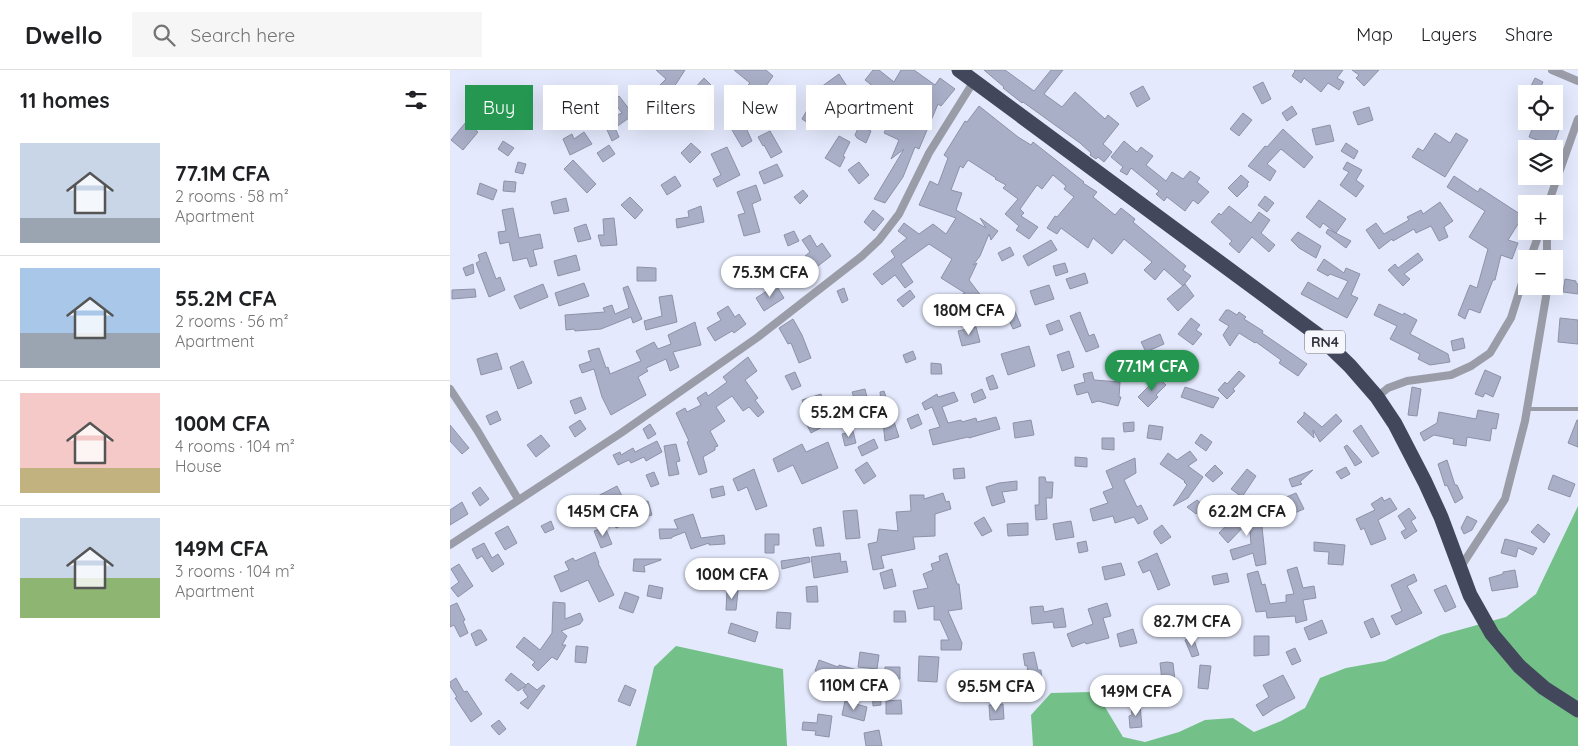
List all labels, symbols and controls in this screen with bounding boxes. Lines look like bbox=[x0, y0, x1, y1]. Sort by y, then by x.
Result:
search box bbox=[132, 12, 482, 57]
text: Dwello bbox=[25, 20, 102, 50]
icon: search bbox=[150, 21, 178, 49]
text: Search here bbox=[190, 23, 295, 47]
text: Map bbox=[1356, 23, 1393, 46]
text: Layers bbox=[1421, 23, 1477, 46]
text: Share bbox=[1505, 23, 1553, 46]
chip: Buy bbox=[465, 85, 533, 130]
chip: Rent bbox=[543, 85, 618, 130]
chip: Filters bbox=[628, 85, 714, 130]
chip: New bbox=[724, 85, 796, 130]
chip: Apartment bbox=[806, 85, 932, 130]
map controls bbox=[1518, 85, 1563, 295]
button: locate bbox=[1518, 85, 1563, 130]
icon: filters bbox=[402, 86, 430, 114]
text: 11 homes bbox=[20, 87, 110, 113]
button: layers bbox=[1518, 140, 1563, 185]
text: 77.1M CFA bbox=[175, 160, 270, 186]
icon: home bbox=[60, 163, 120, 223]
text: 2 rooms · 58 m² bbox=[175, 186, 289, 206]
button: + bbox=[1518, 195, 1563, 240]
text: Apartment bbox=[175, 206, 255, 226]
button: − bbox=[1518, 250, 1563, 295]
pin: 75.3M CFA bbox=[713, 256, 827, 298]
text: 75.3M CFA bbox=[732, 262, 808, 282]
text: 55.2M CFA bbox=[175, 285, 276, 311]
icon: home bbox=[60, 288, 120, 348]
pin: 180M CFA bbox=[917, 294, 1021, 336]
text: 180M CFA bbox=[933, 300, 1005, 320]
text: 2 rooms · 56 m² bbox=[175, 311, 289, 331]
road number: RN4 bbox=[1305, 330, 1345, 354]
text: Apartment bbox=[175, 331, 255, 351]
pin: 77.1M CFA bbox=[1095, 350, 1209, 392]
text: 77.1M CFA bbox=[1116, 356, 1188, 376]
pin: 55.2M CFA bbox=[792, 396, 906, 438]
text: 55.2M CFA bbox=[810, 402, 888, 422]
text: 100M CFA bbox=[175, 410, 270, 436]
icon: home bbox=[60, 413, 120, 473]
text: 4 rooms · 104 m² bbox=[175, 436, 295, 456]
text: House bbox=[175, 456, 222, 476]
pin: 145M CFA bbox=[551, 494, 655, 537]
pin: 62.2M CFA bbox=[1190, 494, 1304, 537]
text: 145M CFA bbox=[567, 501, 639, 521]
text: 62.2M CFA bbox=[1208, 501, 1286, 521]
text: 149M CFA bbox=[175, 535, 268, 561]
icon: home bbox=[60, 538, 120, 598]
pin: 100M CFA bbox=[680, 558, 784, 600]
text: 3 rooms · 104 m² bbox=[175, 561, 295, 581]
text: 100M CFA bbox=[696, 564, 768, 584]
text: Apartment bbox=[175, 581, 255, 601]
pin: 82.7M CFA bbox=[1135, 604, 1249, 647]
text: 82.7M CFA bbox=[1154, 611, 1230, 631]
pin: 110M CFA bbox=[802, 668, 906, 711]
pin: 95.5M CFA bbox=[939, 670, 1053, 712]
pin: 149M CFA bbox=[1084, 674, 1188, 717]
text: 110M CFA bbox=[820, 675, 888, 695]
text: 95.5M CFA bbox=[957, 676, 1035, 696]
text: 149M CFA bbox=[1101, 681, 1171, 701]

